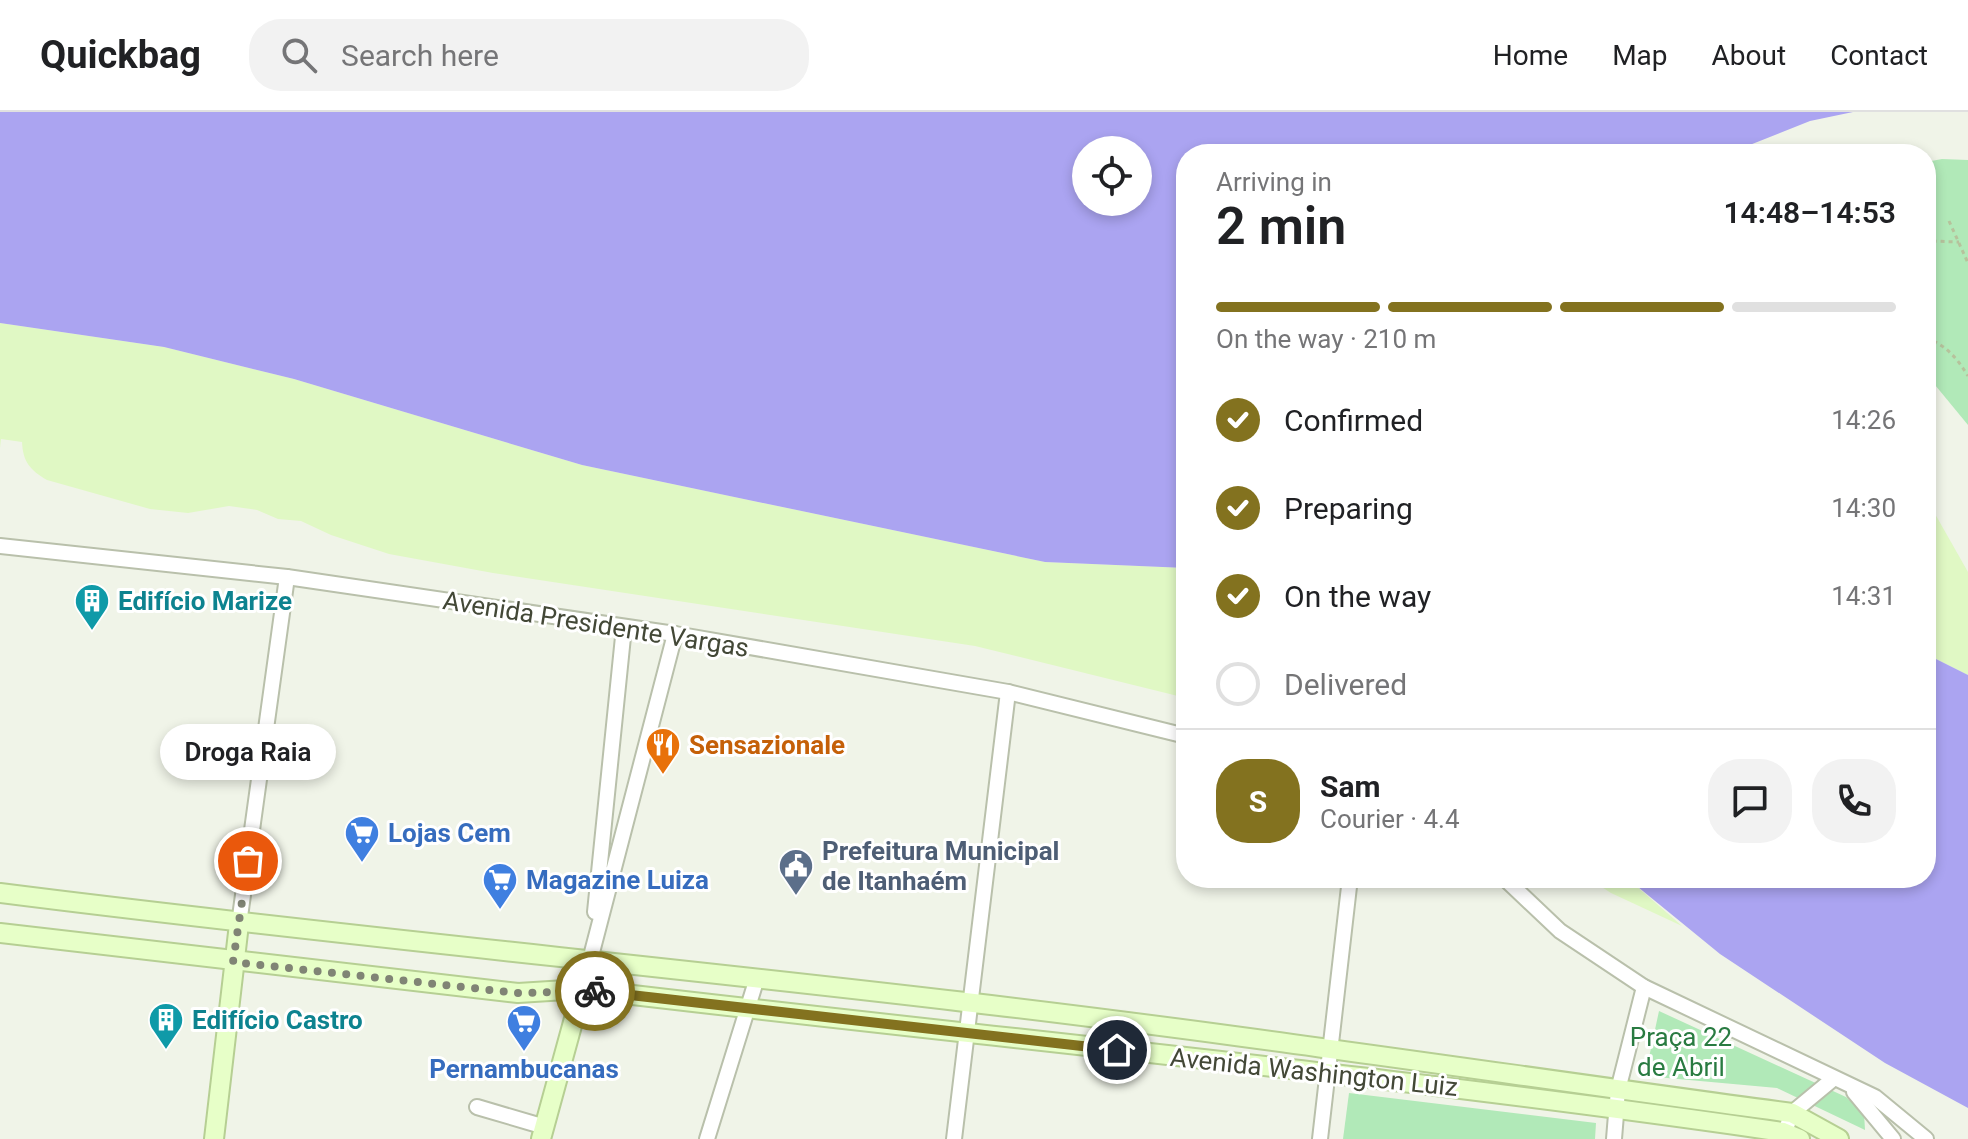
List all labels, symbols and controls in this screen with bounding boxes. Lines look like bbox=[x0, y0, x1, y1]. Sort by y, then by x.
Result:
search box bbox=[249, 19, 809, 91]
text: Quickbag bbox=[40, 33, 201, 77]
icon: search bbox=[277, 33, 321, 77]
text: Search here bbox=[341, 38, 499, 73]
text: Home bbox=[1493, 39, 1568, 72]
text: Map bbox=[1612, 39, 1668, 72]
text: About bbox=[1712, 39, 1786, 72]
text: Contact bbox=[1830, 39, 1928, 72]
map controls bbox=[1072, 136, 1152, 216]
button: locate bbox=[1072, 136, 1152, 216]
text: Arriving in bbox=[1216, 167, 1332, 197]
text: 14:48–14:53 bbox=[1723, 195, 1896, 230]
text: 2 min bbox=[1216, 196, 1346, 257]
text: On the way · 210 m bbox=[1216, 324, 1436, 354]
icon: check bbox=[1216, 398, 1260, 442]
text: Confirmed bbox=[1284, 403, 1423, 438]
text: 14:26 bbox=[1831, 405, 1896, 435]
icon: check bbox=[1216, 486, 1260, 530]
text: Preparing bbox=[1284, 491, 1413, 526]
text: 14:30 bbox=[1831, 493, 1896, 523]
icon: check bbox=[1216, 574, 1260, 618]
text: On the way bbox=[1284, 579, 1431, 614]
text: 14:31 bbox=[1831, 581, 1896, 611]
building icon: Edifício Marize bbox=[73, 582, 111, 632]
street label: Avenida Presidente Vargas bbox=[441, 585, 751, 663]
place label: Edifício Marize bbox=[118, 586, 292, 616]
text: Delivered bbox=[1284, 667, 1407, 702]
callout: Droga Raia bbox=[160, 725, 336, 781]
restaurant icon: Sensazionale bbox=[644, 726, 682, 776]
place label: Sensazionale bbox=[689, 730, 845, 760]
text: Droga Raia bbox=[184, 737, 312, 767]
button: chat bbox=[1708, 759, 1792, 843]
button: phone bbox=[1812, 759, 1896, 843]
text: Sam bbox=[1320, 769, 1381, 804]
text: S bbox=[1249, 784, 1267, 819]
text: Courier · 4.4 bbox=[1320, 804, 1460, 834]
supermarket icon: Lojas Cem bbox=[343, 814, 381, 864]
place label: Lojas Cem bbox=[388, 818, 511, 848]
pin bbox=[214, 827, 282, 895]
place label: Prefeitura Municipal de Itanhaém bbox=[822, 836, 1059, 896]
icon: bag bbox=[226, 839, 270, 883]
public building icon: Prefeitura Municipal de Itanhaém bbox=[777, 847, 815, 897]
supermarket icon: Magazine Luiza bbox=[481, 861, 519, 911]
place label: Magazine Luiza bbox=[526, 865, 709, 895]
courier bbox=[555, 951, 635, 1031]
icon: bike bbox=[573, 969, 617, 1013]
building icon: Edifício Castro bbox=[147, 1001, 185, 1051]
supermarket icon: Pernambucanas bbox=[505, 1003, 543, 1053]
place label: Edifício Castro bbox=[192, 1005, 363, 1035]
pin bbox=[1083, 1016, 1151, 1084]
park label: Praça 22 de Abril bbox=[1630, 1022, 1732, 1082]
icon: home bbox=[1095, 1028, 1139, 1072]
street label: Avenida Washington Luiz bbox=[1169, 1042, 1459, 1102]
place label: Pernambucanas bbox=[429, 1054, 619, 1084]

